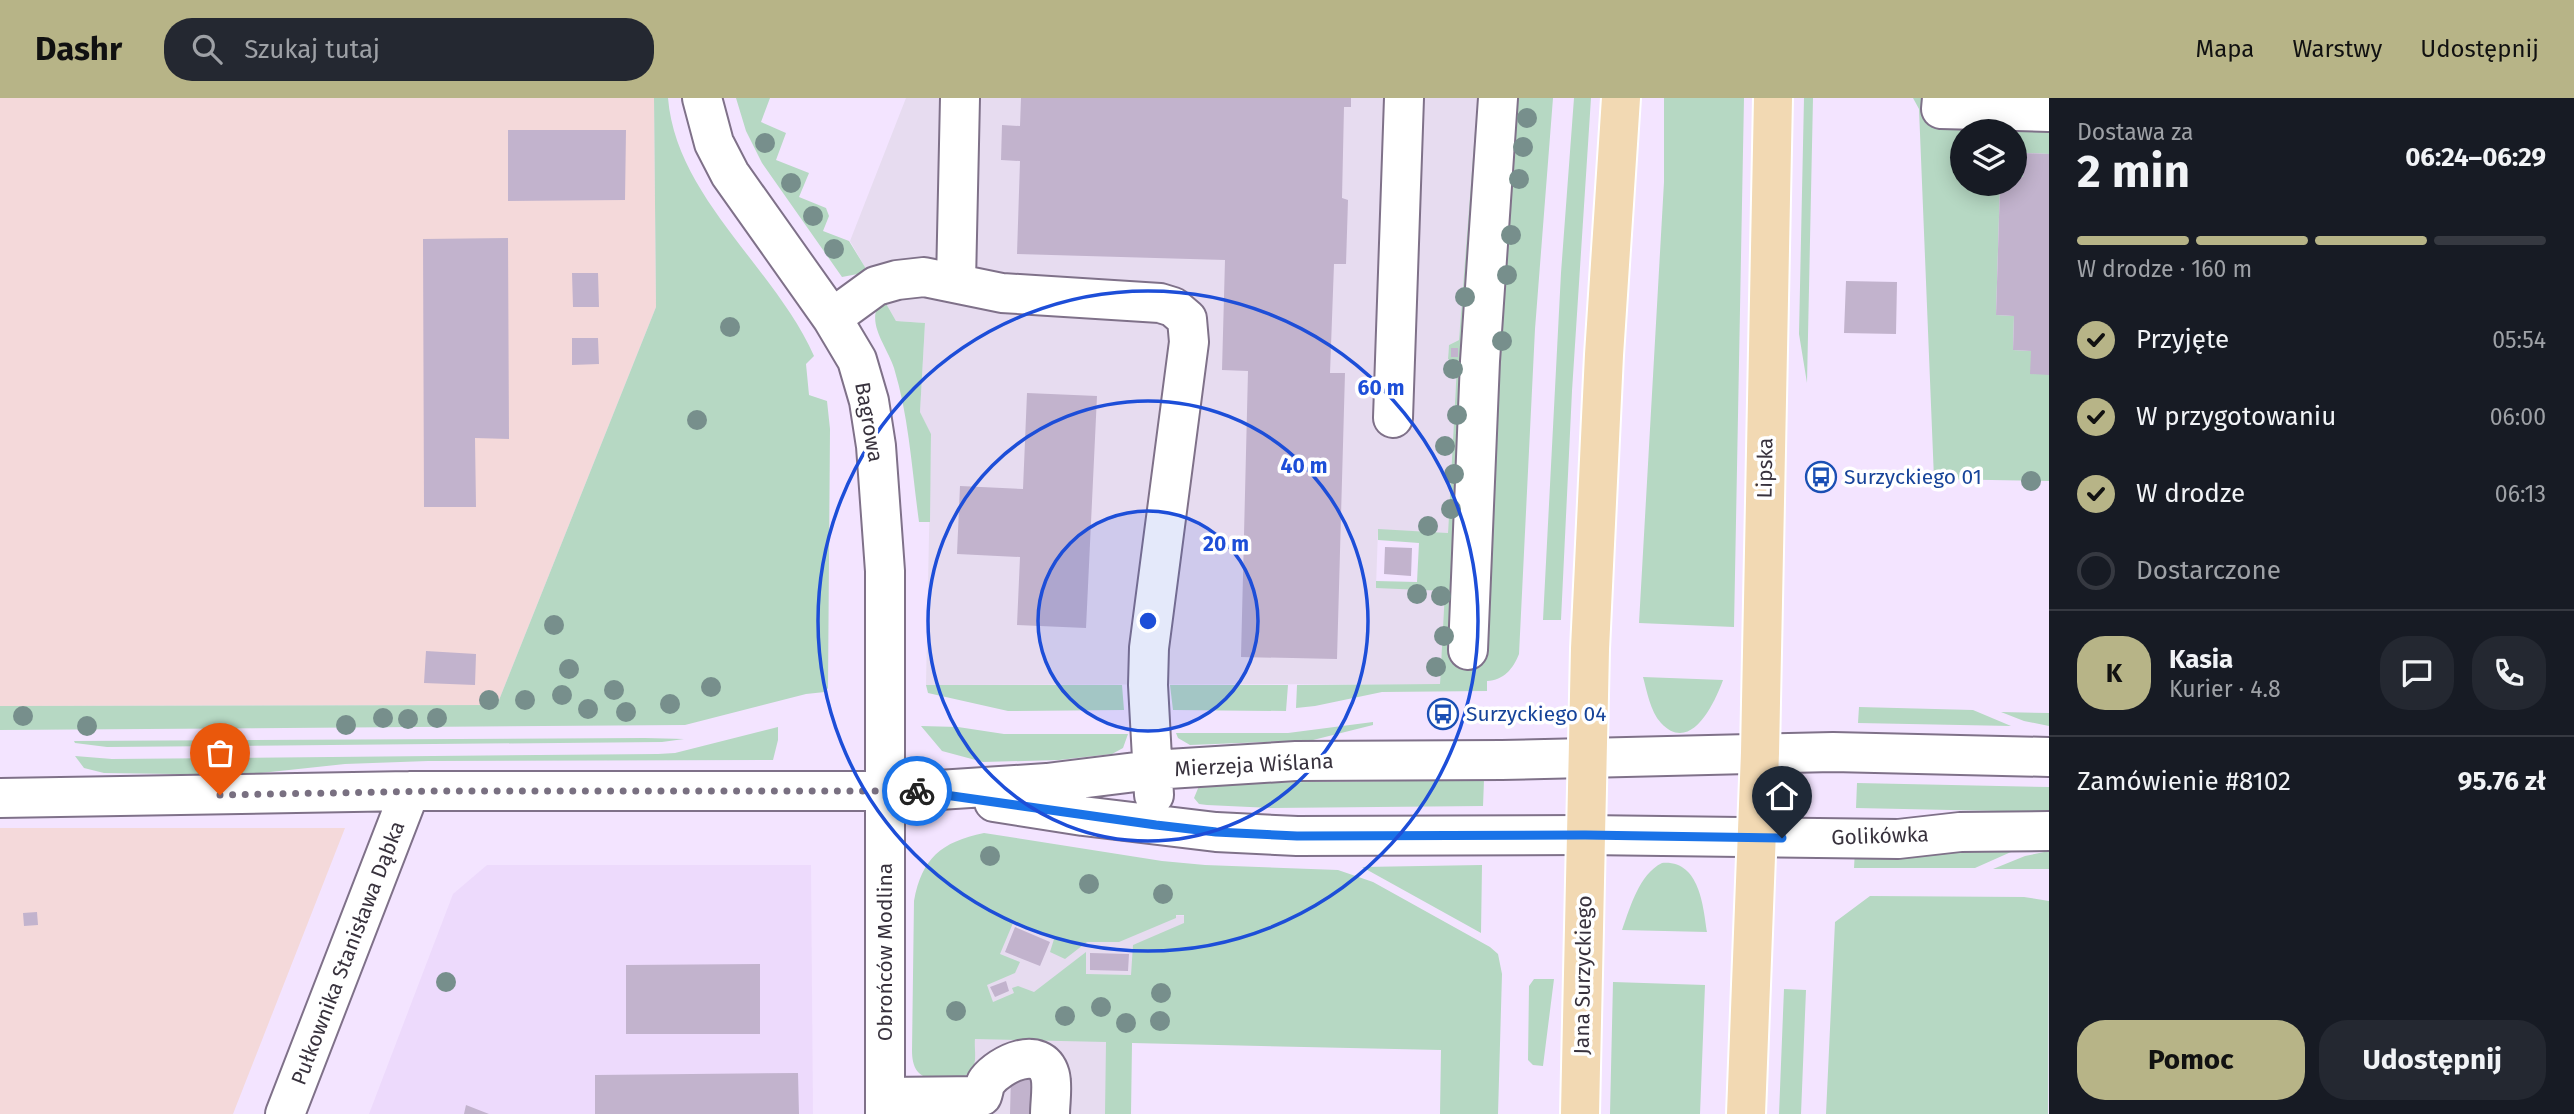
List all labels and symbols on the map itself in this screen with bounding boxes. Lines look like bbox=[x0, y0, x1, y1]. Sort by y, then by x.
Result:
text: 60 m bbox=[1358, 375, 1404, 401]
street label: Bagrowa bbox=[849, 380, 889, 464]
street label: Lipska bbox=[1751, 438, 1779, 498]
text: 40 m bbox=[1281, 453, 1327, 479]
bus stop icon: Surzyckiego 01 bbox=[1804, 460, 1838, 494]
place label: Surzyckiego 01 bbox=[1844, 464, 1982, 490]
text: 20 m bbox=[1203, 531, 1249, 557]
centre of rings bbox=[1136, 609, 1160, 633]
bus stop icon: Surzyckiego 04 bbox=[1426, 697, 1460, 731]
place label: Surzyckiego 04 bbox=[1466, 701, 1606, 727]
pin bbox=[190, 723, 250, 795]
street label: Mierzeja Wiślana bbox=[1174, 748, 1334, 782]
courier bbox=[882, 756, 952, 826]
pin bbox=[1752, 766, 1812, 838]
street label: Pułkownika Stanisława Dąbka bbox=[286, 817, 410, 1089]
street label: Golikówka bbox=[1831, 821, 1929, 851]
street label: Obrońców Modlina bbox=[872, 863, 898, 1041]
street label: Jana Surzyckiego bbox=[1569, 895, 1597, 1055]

